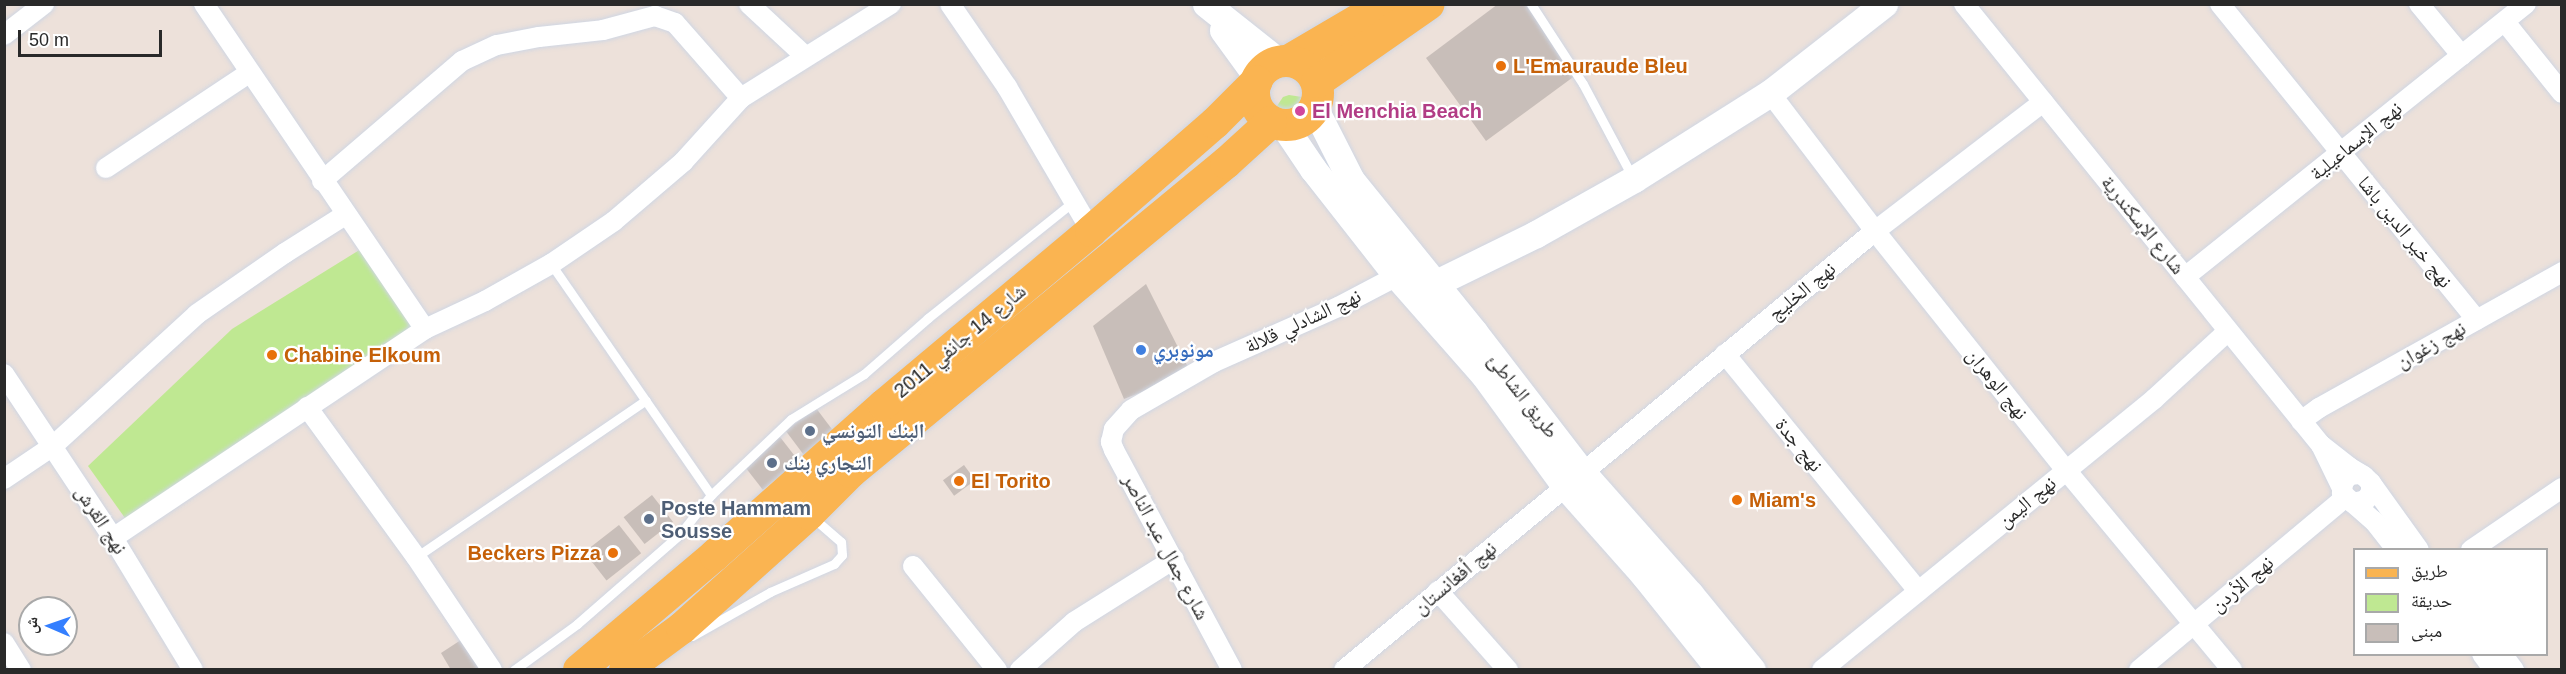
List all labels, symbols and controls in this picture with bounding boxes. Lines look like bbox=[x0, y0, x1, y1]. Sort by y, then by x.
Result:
scale bar bbox=[21, 18, 165, 56]
text: 50 m bbox=[29, 30, 69, 50]
place label: L'Emauraude Bleu bbox=[1513, 54, 1688, 78]
marker: L'Emauraude Bleu bbox=[1494, 59, 1508, 73]
street label: نهج الإسماعيلية bbox=[2305, 96, 2407, 186]
place label: El Menchia Beach bbox=[1312, 99, 1482, 123]
marker: El Menchia Beach bbox=[1293, 104, 1307, 118]
street label: شارع الإسكندرية bbox=[2096, 171, 2190, 279]
street label: نهج خير الدين باشا bbox=[2353, 171, 2457, 293]
street label: نهج الخليج bbox=[1763, 257, 1841, 325]
street label: شارع 14 جانفي 2011 bbox=[889, 279, 1031, 403]
street label: نهج الشادلي قلالة bbox=[1241, 284, 1365, 358]
street label: نهج زغوان bbox=[2392, 316, 2470, 374]
place label: مونوبري bbox=[1153, 338, 1214, 362]
place label: Chabine Elkoum bbox=[284, 343, 441, 367]
marker: مونوبري bbox=[1134, 343, 1148, 357]
street label: نهج الوهران bbox=[1961, 343, 2033, 425]
marker: Chabine Elkoum bbox=[265, 348, 279, 362]
street label: طريق الشاطئ bbox=[1483, 349, 1563, 443]
street label: نهج جدة bbox=[1770, 413, 1828, 477]
place label: البنك التونسي bbox=[822, 419, 924, 443]
marker: البنك التونسي bbox=[803, 424, 817, 438]
place label: التجاري بنك bbox=[784, 451, 872, 475]
marker: التجاري بنك bbox=[765, 456, 779, 470]
place label: El Torito bbox=[971, 469, 1051, 493]
street label: شارع جمال عبد الناصر bbox=[1117, 470, 1215, 624]
street label: نهج اليمن bbox=[1993, 471, 2061, 533]
marker: El Torito bbox=[952, 474, 966, 488]
street label: نهج القرش bbox=[70, 481, 132, 559]
place label: Miam's bbox=[1749, 488, 1816, 512]
marker: Miam's bbox=[1730, 493, 1744, 507]
place label: Poste Hammam Sousse bbox=[661, 496, 811, 543]
marker: Poste Hammam Sousse bbox=[642, 512, 656, 526]
street label: نهج أفغانستان bbox=[1409, 536, 1501, 620]
place label: Beckers Pizza bbox=[468, 541, 601, 565]
marker: Beckers Pizza bbox=[606, 546, 620, 560]
legend bbox=[2353, 548, 2548, 656]
street label: نهج الأردن bbox=[2206, 551, 2278, 617]
text: طريق bbox=[2411, 561, 2448, 581]
text: حديقة bbox=[2411, 591, 2452, 611]
north arrow bbox=[18, 596, 78, 656]
text: ش bbox=[23, 617, 40, 634]
text: مبنى bbox=[2411, 621, 2442, 641]

